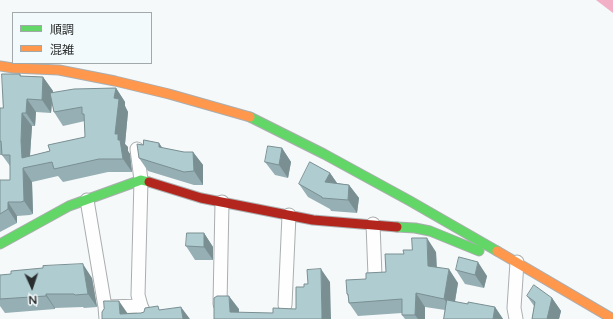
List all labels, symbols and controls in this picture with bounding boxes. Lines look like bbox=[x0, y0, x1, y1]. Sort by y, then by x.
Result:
legend bbox=[12, 12, 152, 64]
text: 順調 bbox=[50, 23, 74, 37]
text: 混雑 bbox=[50, 43, 74, 57]
north arrow bbox=[12, 267, 52, 307]
text: N bbox=[28, 293, 37, 306]

